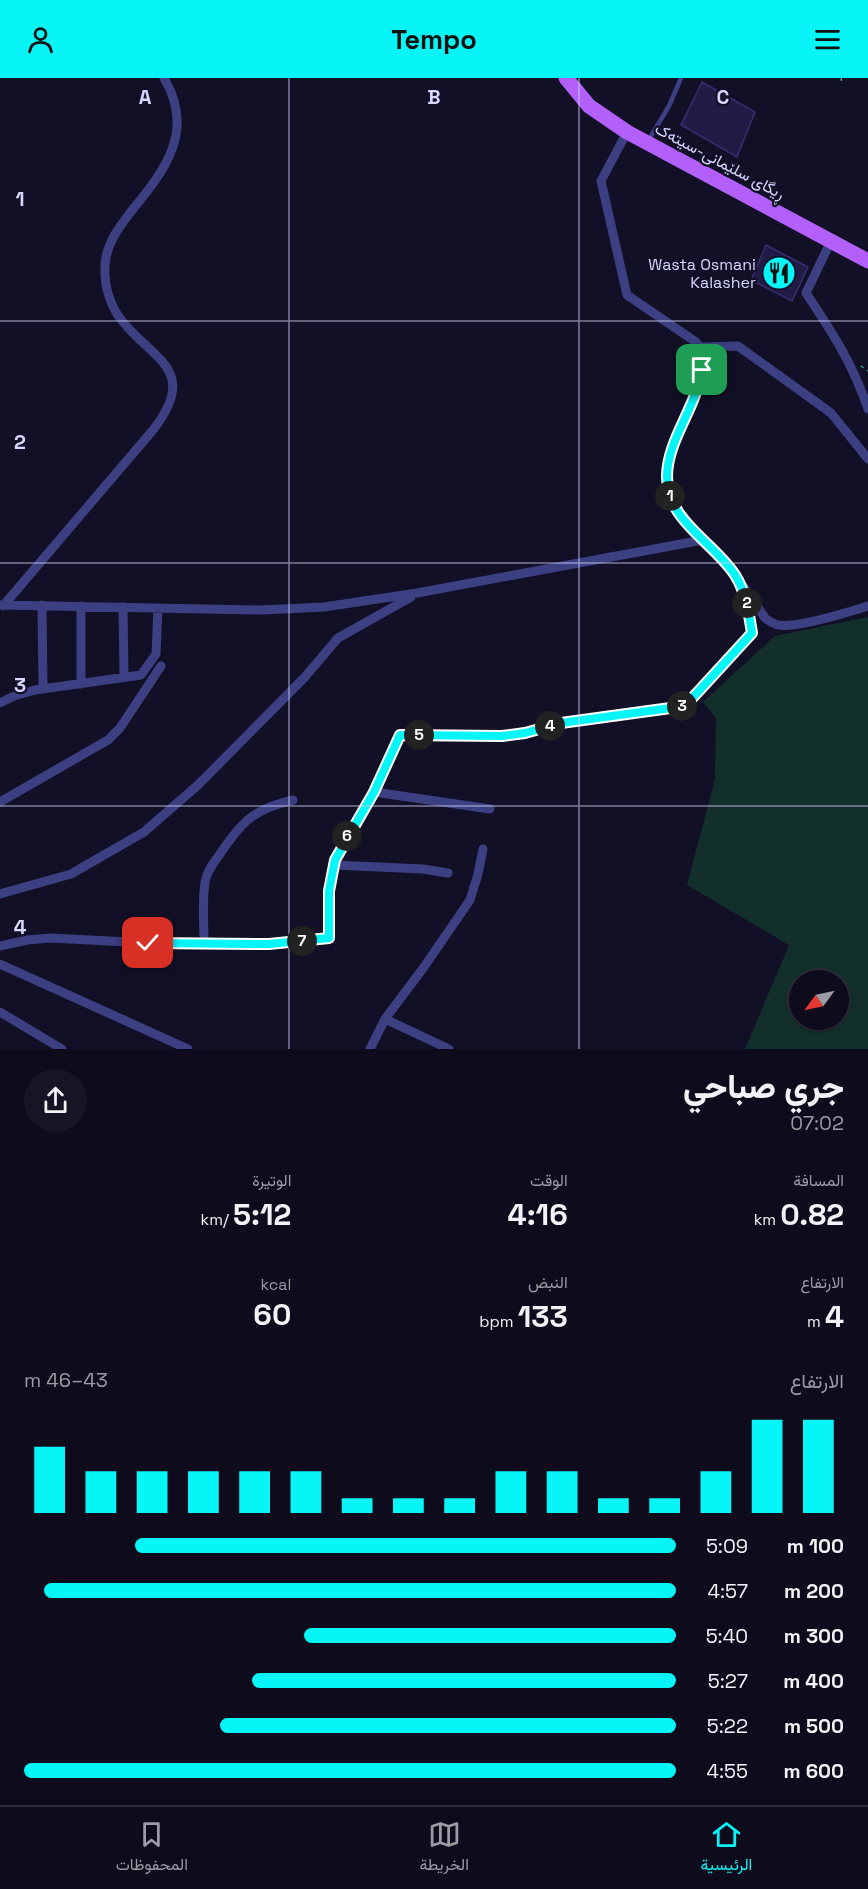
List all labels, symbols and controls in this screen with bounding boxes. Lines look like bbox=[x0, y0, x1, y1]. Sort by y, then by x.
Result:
text: Tempo bbox=[391, 22, 477, 57]
icon: person bbox=[24, 23, 57, 56]
icon: menu bbox=[811, 23, 844, 56]
text: A bbox=[139, 84, 152, 110]
text: B bbox=[427, 84, 441, 110]
text: C bbox=[717, 84, 730, 110]
street label: ڕیگای سلێمانی-سیتەک bbox=[650, 118, 789, 206]
text: 1 bbox=[15, 186, 25, 212]
place label: Wasta Osmani Kalasher bbox=[648, 254, 756, 293]
restaurant icon: Wasta Osmani Kalasher bbox=[761, 255, 797, 291]
pin bbox=[676, 344, 727, 395]
icon: arrive bbox=[685, 353, 718, 386]
text: 2 bbox=[14, 429, 26, 455]
pin: 1 bbox=[655, 481, 685, 511]
text: 1 bbox=[666, 485, 674, 506]
pin: 2 bbox=[732, 588, 762, 618]
text: 2 bbox=[742, 592, 752, 613]
text: 3 bbox=[14, 672, 26, 698]
pin: 3 bbox=[667, 691, 697, 721]
text: 3 bbox=[677, 695, 687, 716]
pin: 4 bbox=[535, 711, 565, 741]
text: 4 bbox=[545, 715, 555, 736]
pin: 5 bbox=[404, 720, 434, 750]
text: 5 bbox=[414, 724, 424, 745]
pin: 6 bbox=[332, 821, 362, 851]
text: 6 bbox=[342, 825, 352, 846]
text: 4 bbox=[14, 914, 27, 940]
pin bbox=[122, 917, 173, 968]
icon: check bbox=[131, 926, 164, 959]
pin: 7 bbox=[287, 926, 317, 956]
text: 7 bbox=[298, 930, 306, 951]
north arrow bbox=[789, 970, 849, 1030]
map controls bbox=[789, 970, 849, 1030]
text: جري صباحي bbox=[683, 1066, 844, 1108]
button: share bbox=[24, 1069, 87, 1132]
text: 07:02 bbox=[790, 1110, 844, 1136]
text: الوتيرة bbox=[252, 1170, 291, 1191]
text: الوقت bbox=[530, 1170, 568, 1191]
text: المسافة bbox=[793, 1170, 844, 1191]
text: 5:12 bbox=[233, 1195, 291, 1234]
text: 4:16 bbox=[508, 1195, 568, 1234]
text: 0.82 bbox=[780, 1195, 844, 1234]
text: /km bbox=[201, 1209, 233, 1230]
text: km bbox=[754, 1209, 780, 1230]
text: النبض bbox=[528, 1272, 568, 1293]
text: الارتفاع bbox=[801, 1272, 844, 1293]
text: kcal bbox=[260, 1274, 291, 1295]
text: 60 bbox=[253, 1295, 291, 1334]
text: 133 bbox=[518, 1297, 568, 1336]
text: 4 bbox=[825, 1297, 844, 1336]
text: bpm bbox=[479, 1311, 518, 1332]
text: m bbox=[807, 1311, 825, 1332]
text: 43–46 m bbox=[24, 1367, 108, 1393]
text: الارتفاع bbox=[790, 1368, 844, 1394]
text: 5:09 bbox=[706, 1533, 748, 1559]
text: 100 m bbox=[787, 1533, 844, 1559]
text: 4:57 bbox=[707, 1578, 748, 1604]
text: 200 m bbox=[784, 1578, 844, 1604]
text: 5:40 bbox=[706, 1623, 748, 1649]
text: 300 m bbox=[784, 1623, 844, 1649]
text: 5:27 bbox=[708, 1668, 748, 1694]
text: 400 m bbox=[783, 1668, 844, 1694]
text: 5:22 bbox=[707, 1713, 748, 1739]
text: 500 m bbox=[784, 1713, 844, 1739]
text: 4:55 bbox=[706, 1758, 748, 1784]
text: 600 m bbox=[784, 1758, 844, 1784]
tab: المحفوظات bbox=[116, 1818, 188, 1879]
tab: الخريطة bbox=[419, 1818, 469, 1879]
tab: الرئيسية bbox=[700, 1818, 752, 1879]

